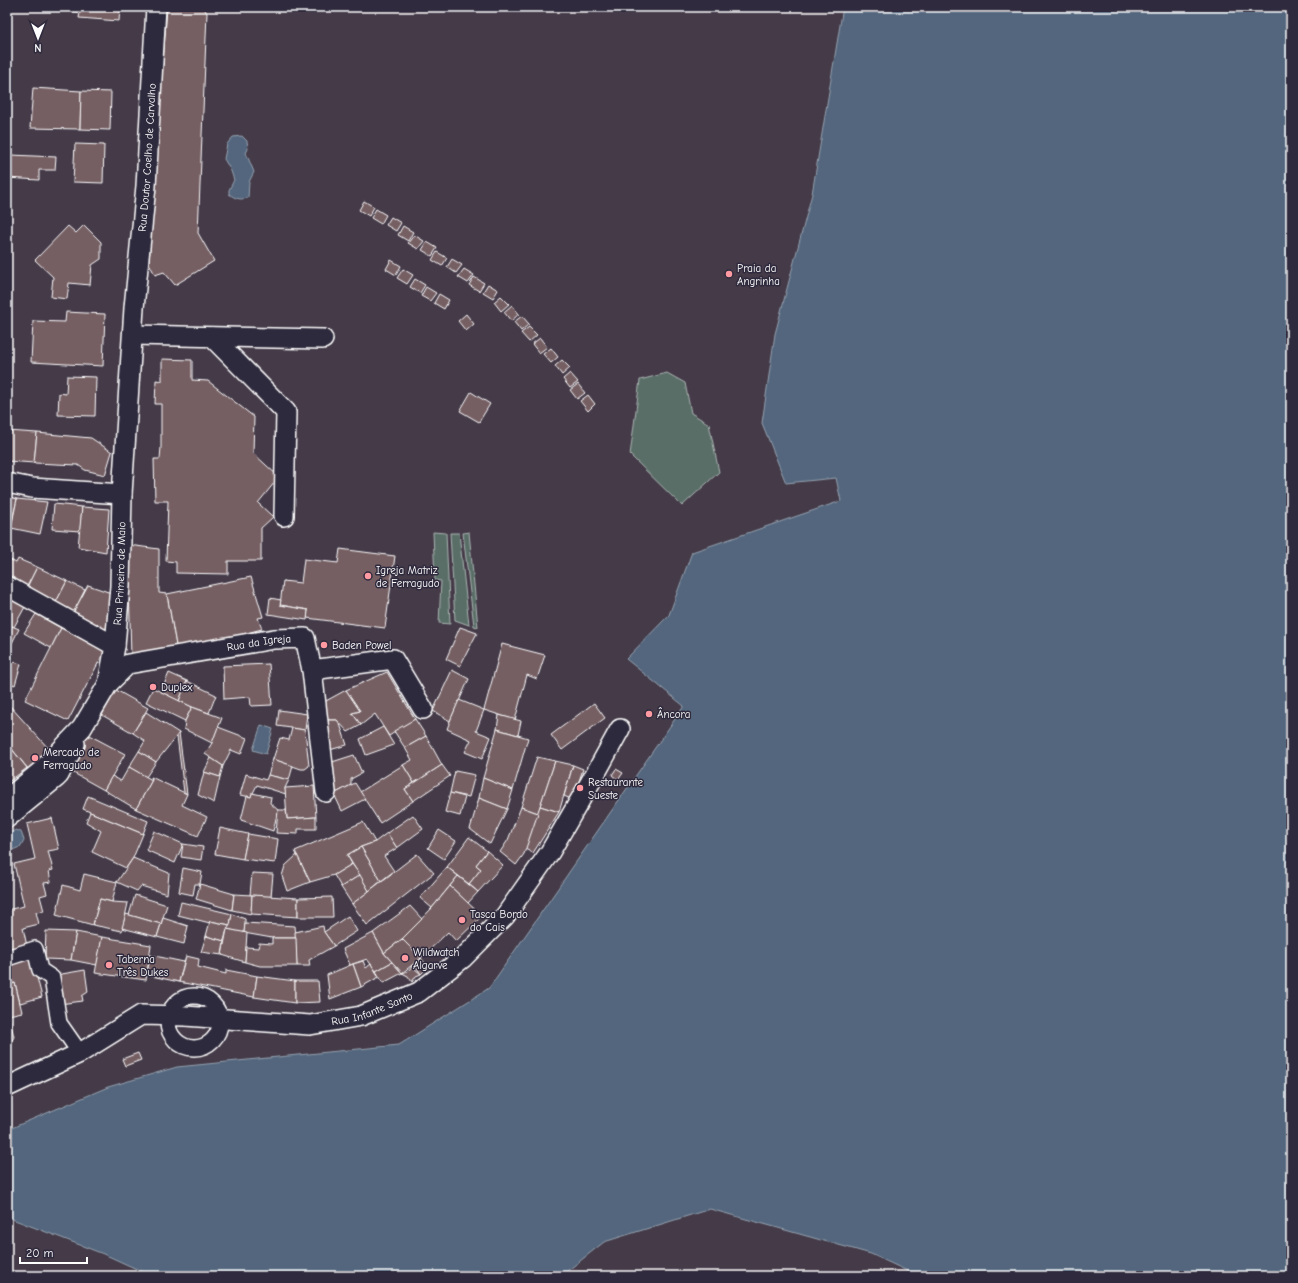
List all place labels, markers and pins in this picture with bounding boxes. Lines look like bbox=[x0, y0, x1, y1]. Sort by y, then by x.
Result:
place label: Praia da Angrinha bbox=[737, 262, 780, 288]
marker: Praia da Angrinha bbox=[724, 269, 734, 279]
place label: Igreja Matriz de Ferragudo bbox=[376, 564, 440, 590]
marker: Igreja Matriz de Ferragudo bbox=[363, 571, 373, 581]
place label: Baden Powel bbox=[332, 639, 391, 652]
marker: Baden Powel bbox=[319, 640, 329, 650]
place label: Duplex bbox=[161, 681, 193, 694]
marker: Duplex bbox=[148, 682, 158, 692]
place label: Âncora bbox=[657, 707, 690, 721]
marker: Âncora bbox=[644, 709, 654, 719]
place label: Mercado de Ferragudo bbox=[43, 746, 100, 772]
marker: Mercado de Ferragudo bbox=[30, 753, 40, 763]
place label: Restaurante Sueste bbox=[588, 776, 643, 802]
marker: Restaurante Sueste bbox=[575, 783, 585, 793]
place label: Tasca Bordo do Cais bbox=[470, 908, 528, 934]
marker: Tasca Bordo do Cais bbox=[457, 915, 467, 925]
place label: Wildwatch Algarve bbox=[413, 946, 459, 972]
place label: Taberna Três Dukes bbox=[117, 953, 169, 979]
marker: Wildwatch Algarve bbox=[400, 953, 410, 963]
marker: Taberna Três Dukes bbox=[104, 960, 114, 970]

